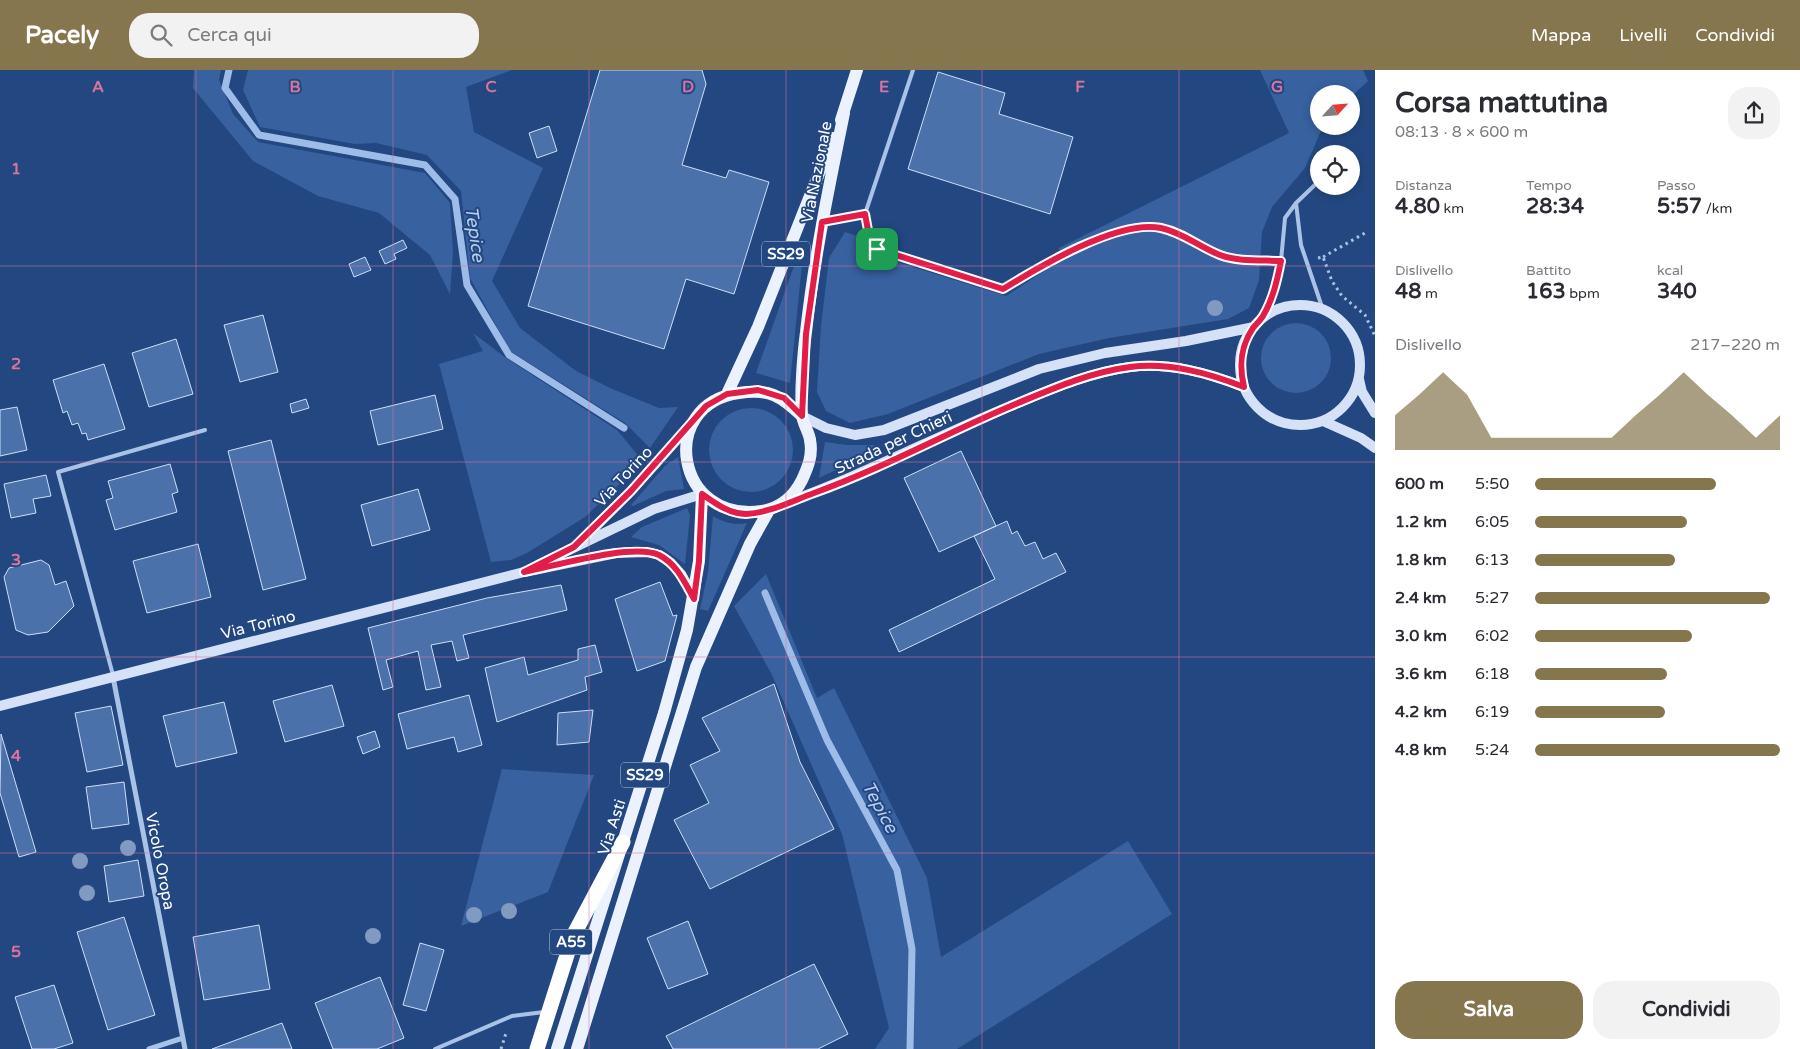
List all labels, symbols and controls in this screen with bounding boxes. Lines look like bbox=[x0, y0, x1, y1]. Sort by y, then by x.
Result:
search box bbox=[129, 13, 479, 58]
text: Pacely bbox=[25, 21, 99, 50]
icon: search bbox=[147, 21, 175, 49]
text: Cerca qui bbox=[187, 24, 272, 46]
text: Mappa bbox=[1531, 24, 1591, 46]
text: Livelli bbox=[1619, 24, 1667, 46]
text: Condividi bbox=[1695, 24, 1775, 46]
text: A bbox=[92, 77, 104, 97]
text: B bbox=[289, 77, 301, 97]
text: C bbox=[485, 77, 497, 97]
text: D bbox=[682, 77, 694, 97]
text: E bbox=[879, 77, 889, 97]
text: F bbox=[1075, 77, 1085, 97]
text: G bbox=[1271, 77, 1283, 97]
north arrow bbox=[1310, 85, 1360, 135]
map controls bbox=[1310, 85, 1360, 195]
text: Corsa mattutina bbox=[1395, 86, 1608, 120]
button: share bbox=[1728, 87, 1780, 139]
street label: Via Nazionale bbox=[797, 120, 837, 225]
text: 08:13 · 8 × 600 m bbox=[1395, 122, 1528, 142]
button: locate bbox=[1310, 145, 1360, 195]
text: 1 bbox=[11, 159, 21, 179]
text: Distanza bbox=[1395, 177, 1452, 194]
text: Tempo bbox=[1526, 177, 1572, 194]
text: Passo bbox=[1657, 177, 1696, 194]
text: 4.80 bbox=[1395, 194, 1440, 219]
text: 28:34 bbox=[1526, 194, 1584, 219]
text: 5:57 bbox=[1657, 194, 1702, 219]
text: km bbox=[1440, 200, 1464, 217]
text: /km bbox=[1702, 200, 1732, 217]
water label: Tepice bbox=[460, 205, 490, 264]
pin bbox=[856, 228, 898, 270]
icon: arrive bbox=[863, 235, 891, 263]
road number: SS29 bbox=[762, 242, 810, 266]
text: Dislivello bbox=[1395, 262, 1453, 279]
text: Battito bbox=[1526, 262, 1571, 279]
text: kcal bbox=[1657, 262, 1683, 279]
text: 48 bbox=[1395, 279, 1421, 304]
text: 163 bbox=[1526, 279, 1566, 304]
text: 340 bbox=[1657, 279, 1697, 304]
text: m bbox=[1421, 285, 1438, 302]
text: bpm bbox=[1566, 285, 1600, 302]
text: Dislivello bbox=[1395, 335, 1462, 355]
text: 217–220 m bbox=[1690, 335, 1780, 355]
text: 2 bbox=[11, 354, 21, 374]
street label: Strada per Chieri bbox=[831, 407, 955, 479]
street label: Via Torino bbox=[590, 442, 657, 511]
text: 600 m bbox=[1395, 474, 1444, 494]
text: 5:50 bbox=[1475, 474, 1509, 494]
text: 1.2 km bbox=[1395, 512, 1447, 532]
text: 6:05 bbox=[1475, 512, 1509, 532]
text: 3 bbox=[11, 550, 21, 570]
text: 1.8 km bbox=[1395, 550, 1447, 570]
text: 6:13 bbox=[1475, 550, 1509, 570]
text: 2.4 km bbox=[1395, 588, 1447, 608]
text: 5:27 bbox=[1475, 588, 1509, 608]
street label: Via Torino bbox=[219, 606, 298, 644]
text: 3.0 km bbox=[1395, 626, 1447, 646]
text: 6:02 bbox=[1475, 626, 1509, 646]
text: 3.6 km bbox=[1395, 664, 1447, 684]
text: 6:18 bbox=[1475, 664, 1509, 684]
text: 4.2 km bbox=[1395, 702, 1447, 722]
text: 6:19 bbox=[1475, 702, 1509, 722]
text: 4.8 km bbox=[1395, 740, 1447, 760]
text: 5:24 bbox=[1475, 740, 1509, 760]
text: 4 bbox=[11, 746, 21, 766]
road number: SS29 bbox=[621, 762, 669, 788]
water label: Tepice bbox=[857, 777, 903, 837]
street label: Via Asti bbox=[594, 797, 630, 858]
street label: Vicolo Oropa bbox=[141, 811, 179, 911]
road number: A55 bbox=[550, 930, 592, 954]
text: 5 bbox=[11, 942, 21, 962]
button: Salva bbox=[1395, 981, 1583, 1039]
button: Condividi bbox=[1593, 981, 1780, 1039]

